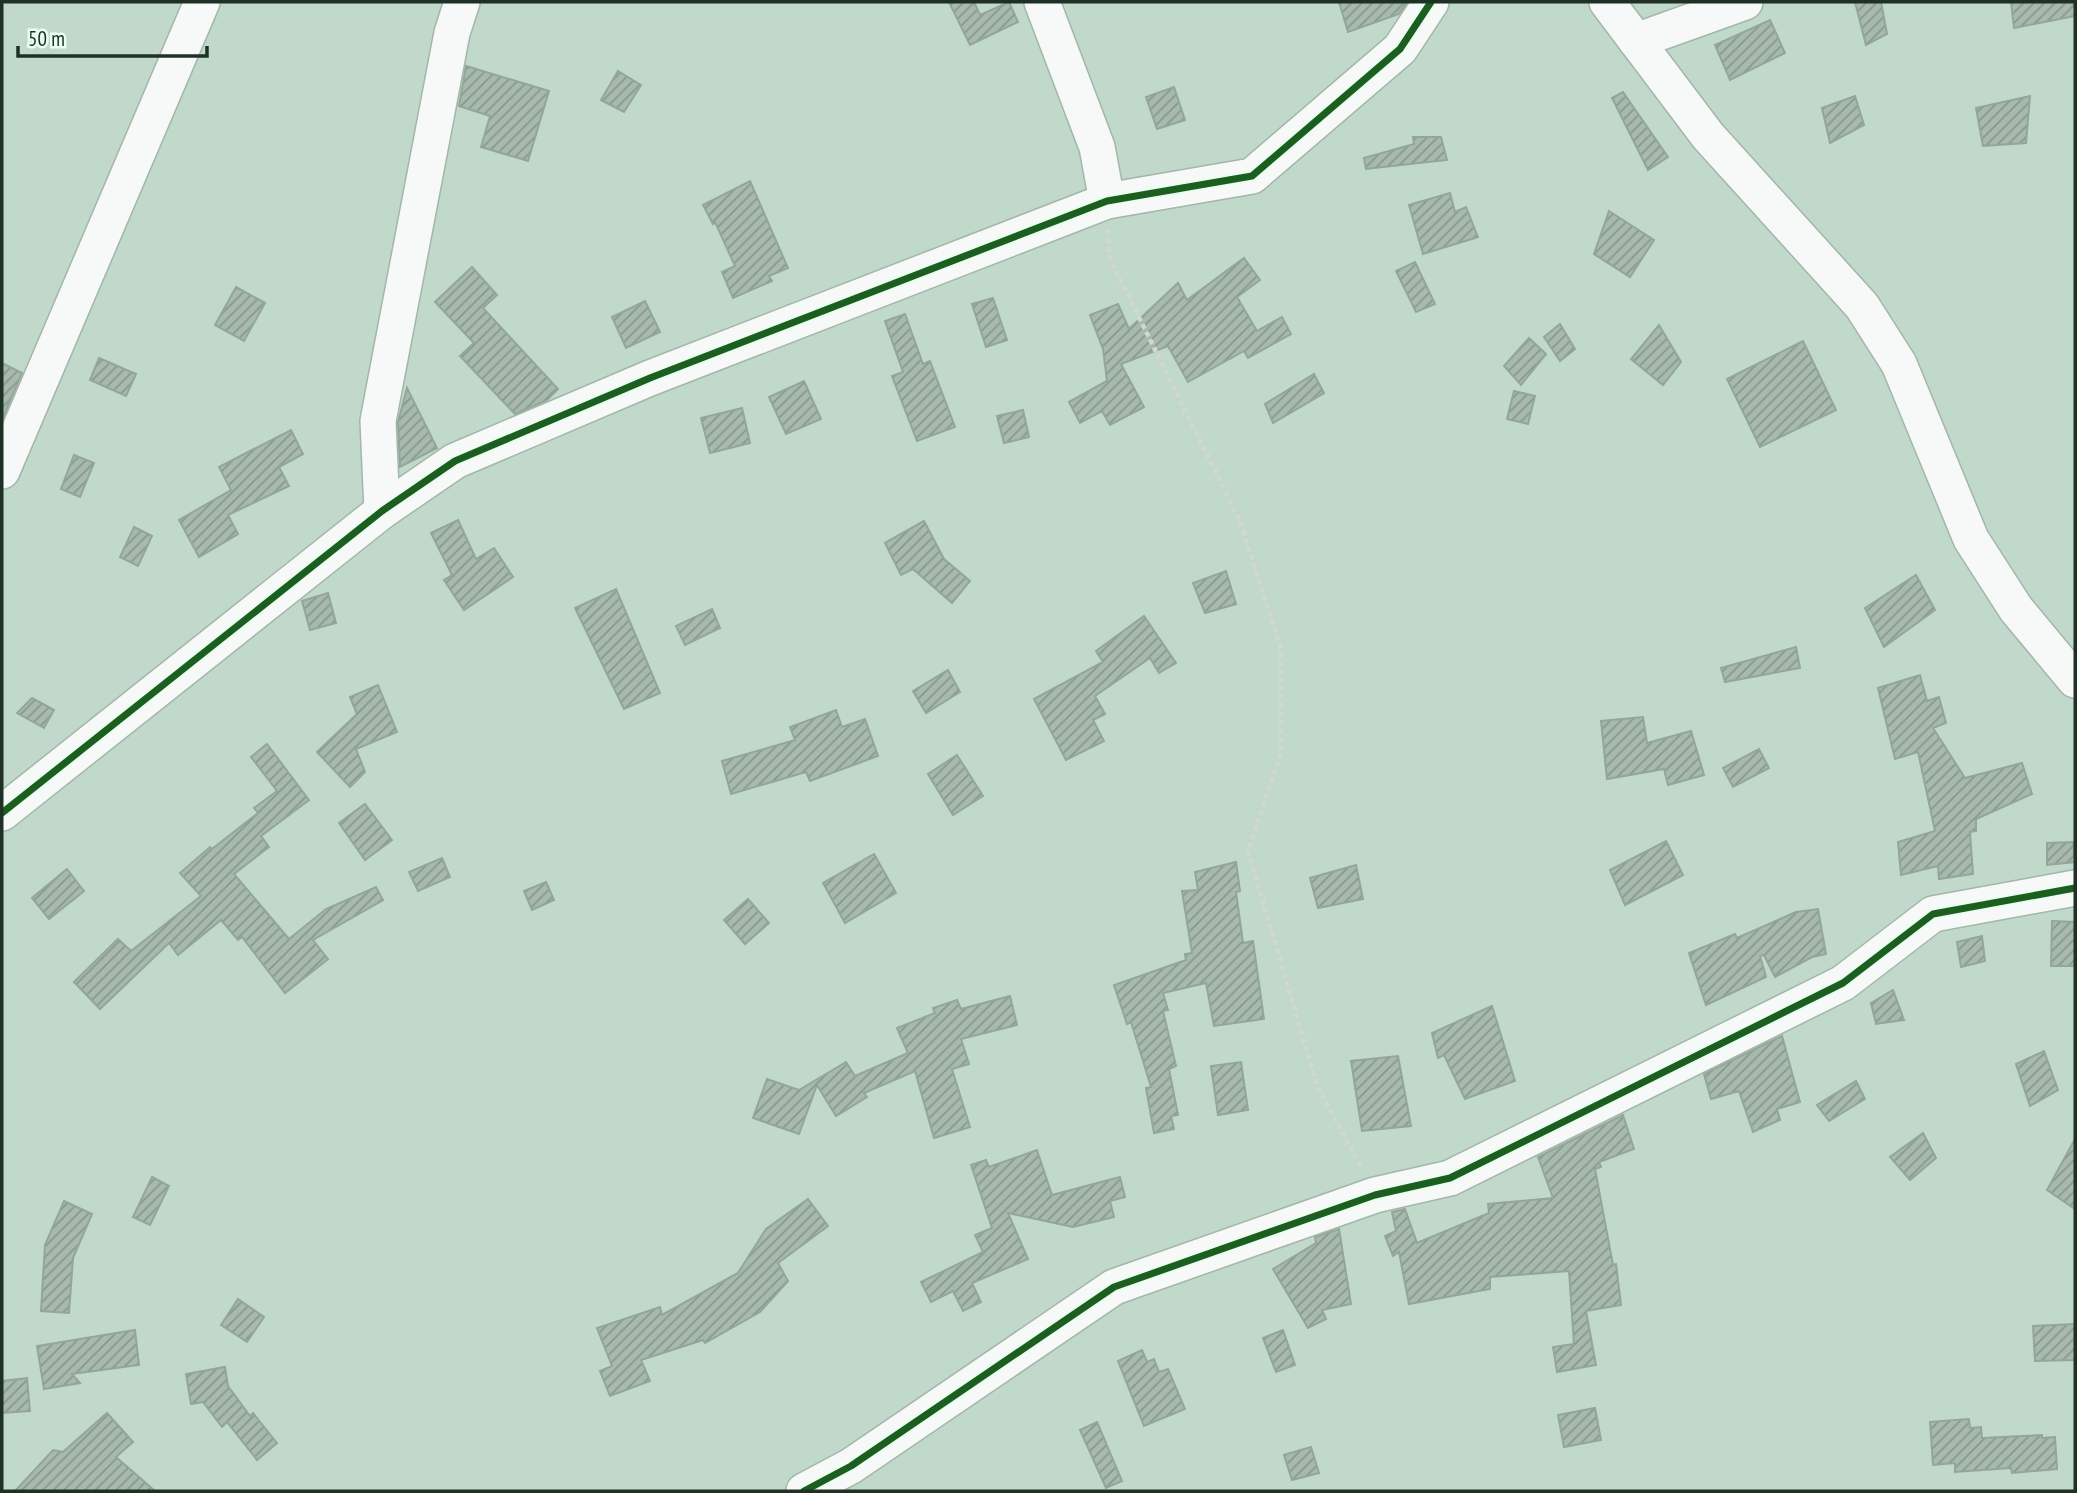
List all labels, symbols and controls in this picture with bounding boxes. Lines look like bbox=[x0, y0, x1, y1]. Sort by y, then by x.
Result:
scale bar bbox=[18, 14, 206, 58]
text: 50 m bbox=[28, 25, 65, 52]

